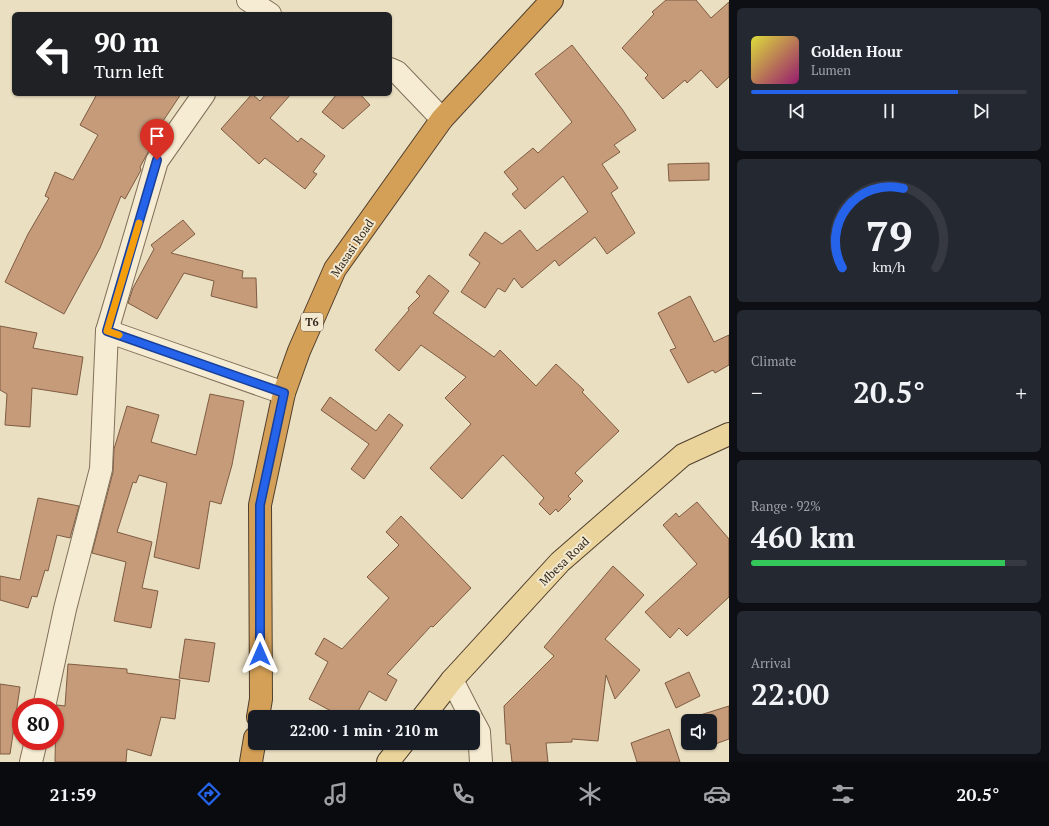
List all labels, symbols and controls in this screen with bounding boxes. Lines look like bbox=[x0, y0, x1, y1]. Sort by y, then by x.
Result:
text: 90 m bbox=[94, 23, 159, 60]
icon: left bbox=[28, 28, 80, 80]
text: Golden Hour bbox=[811, 41, 903, 61]
text: Turn left bbox=[94, 59, 164, 83]
text: Lumen bbox=[811, 61, 851, 79]
icon: previous bbox=[786, 100, 808, 122]
icon: pause bbox=[878, 100, 900, 122]
icon: next bbox=[970, 100, 992, 122]
pin bbox=[140, 119, 174, 160]
icon: arrive bbox=[146, 125, 168, 147]
text: 79 bbox=[865, 208, 913, 263]
street label: Masasi Road bbox=[327, 216, 377, 280]
text: km/h bbox=[873, 257, 906, 276]
road number: T6 bbox=[301, 313, 323, 331]
text: Climate bbox=[751, 352, 796, 370]
text: 20.5° bbox=[853, 372, 925, 412]
text: − bbox=[751, 378, 763, 407]
text: + bbox=[1015, 378, 1027, 407]
text: Range · 92% bbox=[751, 497, 821, 515]
text: 460 km bbox=[751, 517, 855, 557]
street label: Mbesa Road bbox=[536, 533, 592, 589]
position arrow bbox=[239, 633, 281, 675]
text: Arrival bbox=[751, 654, 791, 672]
text: 22:00 bbox=[751, 674, 829, 714]
speed limit sign: 80 bbox=[12, 698, 64, 750]
map controls bbox=[681, 714, 717, 750]
button: sound bbox=[681, 714, 717, 750]
text: 22:00 · 1 min · 210 m bbox=[290, 720, 438, 740]
icon: directions bbox=[195, 780, 223, 808]
icon: music bbox=[322, 780, 350, 808]
icon: phone bbox=[449, 780, 477, 808]
icon: climate bbox=[576, 780, 604, 808]
icon: car bbox=[703, 780, 731, 808]
icon: filters bbox=[829, 780, 857, 808]
text: 21:59 bbox=[49, 782, 96, 806]
text: 20.5° bbox=[956, 782, 999, 806]

